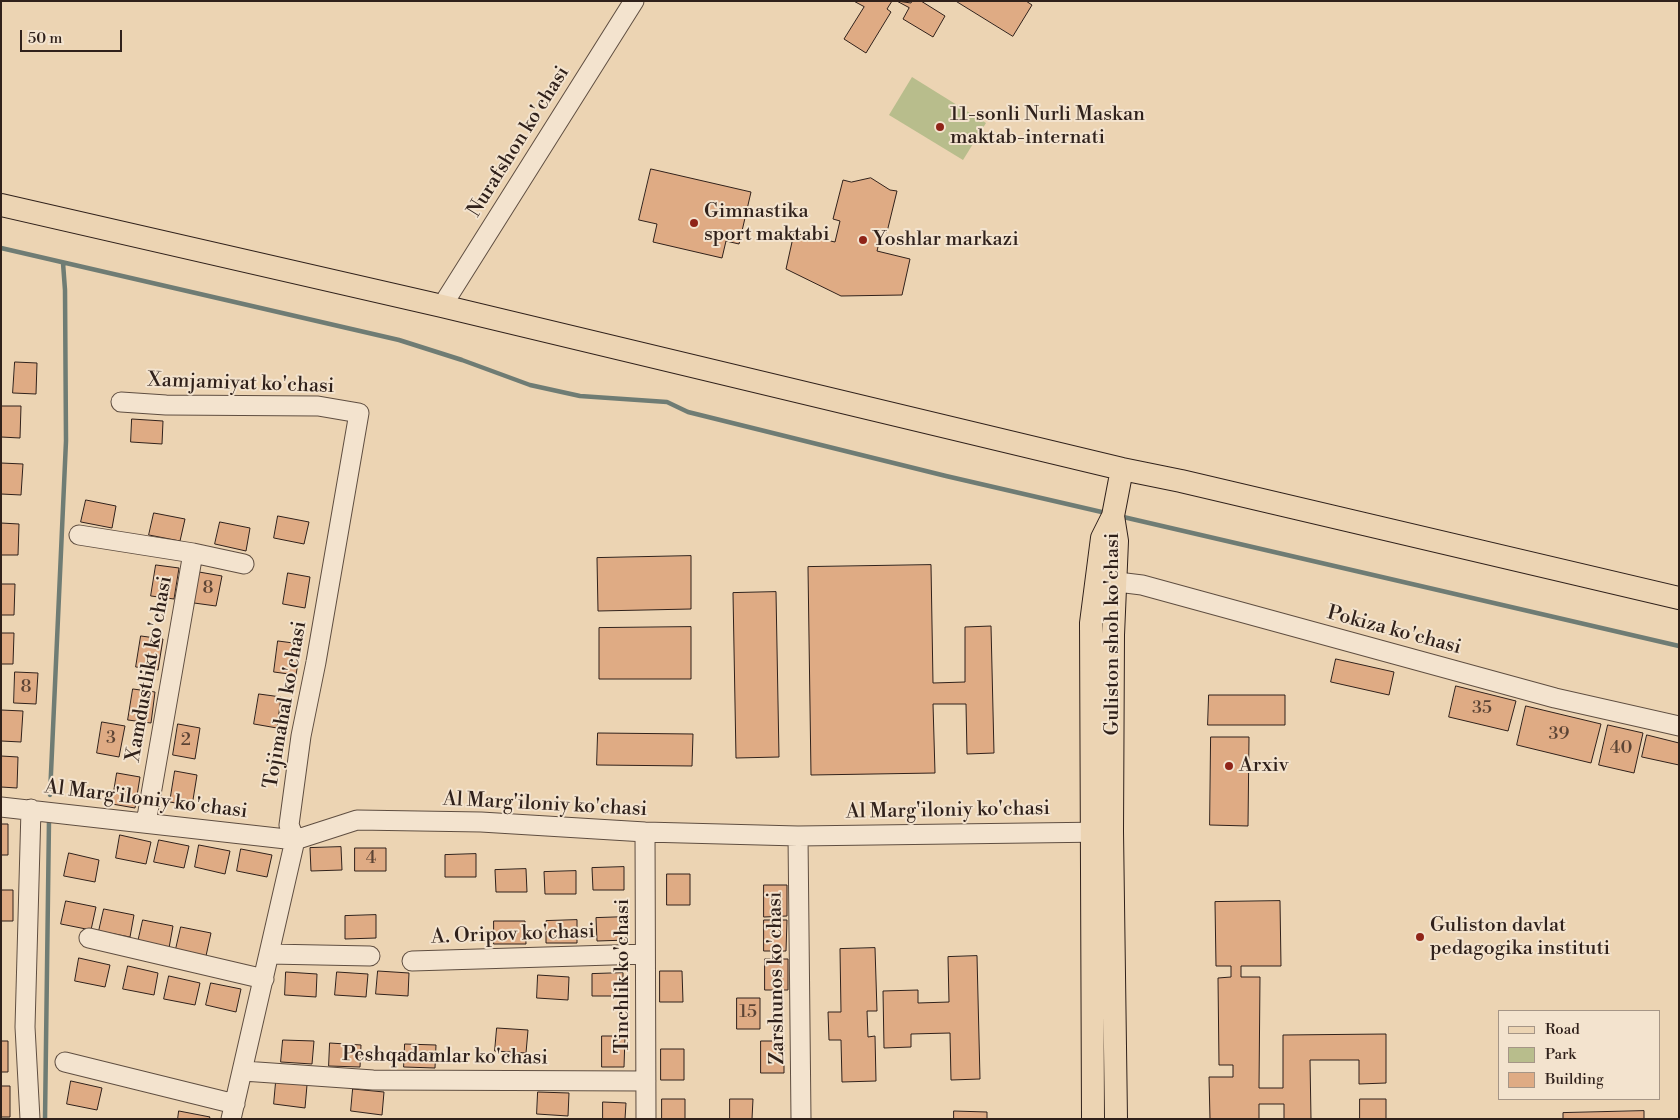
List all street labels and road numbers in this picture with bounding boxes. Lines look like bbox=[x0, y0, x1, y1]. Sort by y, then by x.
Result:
street label: Nurafshon ko'chasi bbox=[463, 62, 575, 222]
street label: Xamjamiyat ko'chasi bbox=[147, 369, 335, 399]
street label: Guliston shoh ko'chasi bbox=[1101, 533, 1125, 735]
street label: Xamdustlikt ko'chasi bbox=[122, 574, 178, 764]
street label: Pokiza ko'chasi bbox=[1324, 602, 1464, 660]
street label: Tojimahal ko'chasi bbox=[259, 619, 313, 791]
street label: Al Marg'iloniy ko'chasi bbox=[43, 776, 249, 824]
street label: Al Marg'iloniy ko'chasi bbox=[442, 788, 648, 822]
street label: Al Marg'iloniy ko'chasi bbox=[846, 797, 1050, 825]
street label: Zarshunos ko'chasi bbox=[763, 891, 791, 1065]
street label: Tinchlik ko'chasi bbox=[611, 899, 635, 1053]
street label: A. Oripov ko'chasi bbox=[431, 920, 595, 950]
street label: Peshqadamlar ko'chasi bbox=[342, 1043, 548, 1071]

